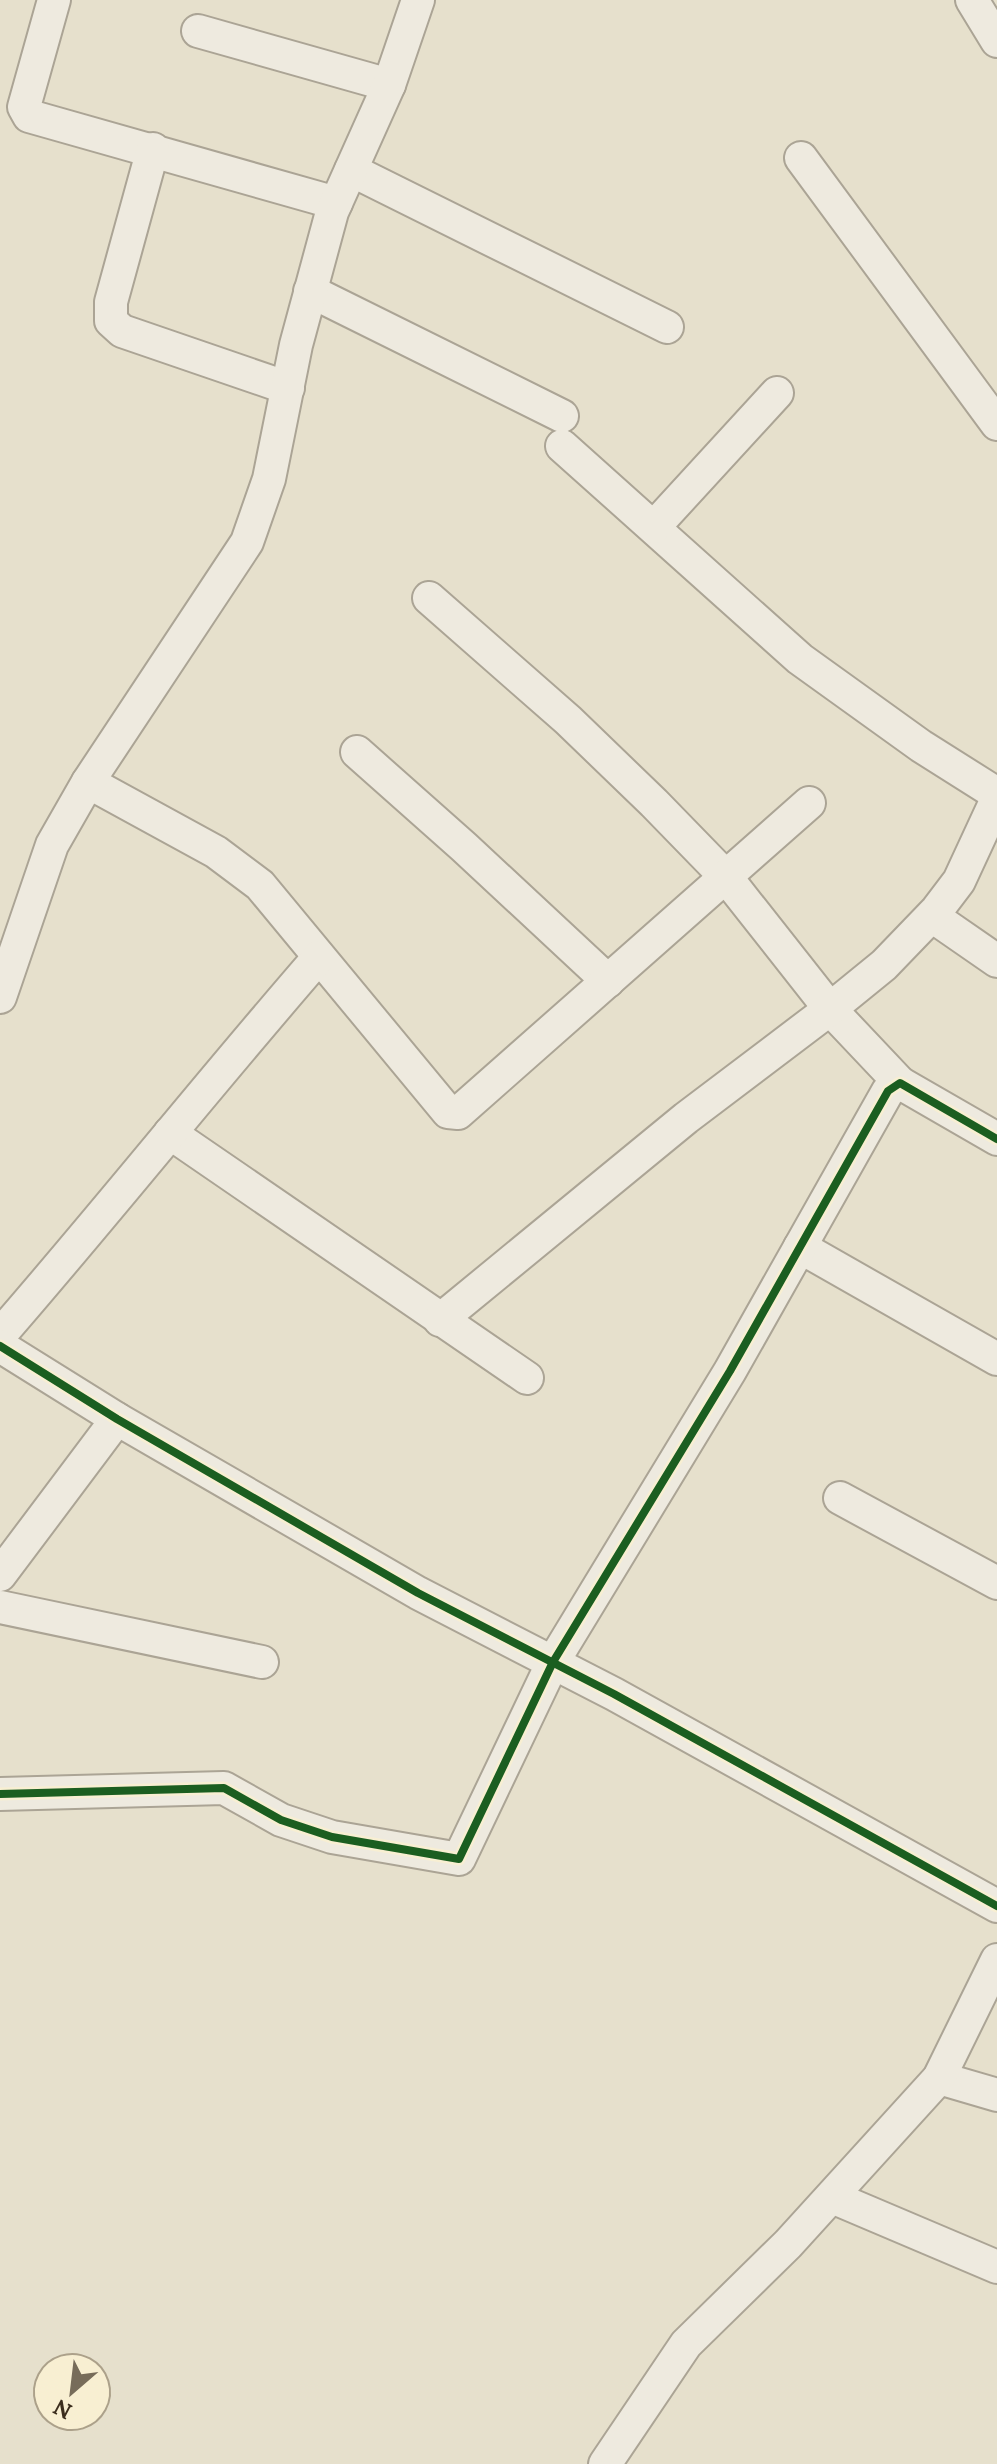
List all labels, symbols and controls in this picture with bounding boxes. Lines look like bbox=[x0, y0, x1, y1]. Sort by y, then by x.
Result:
north arrow bbox=[32, 2352, 112, 2432]
text: N bbox=[49, 2393, 77, 2426]

